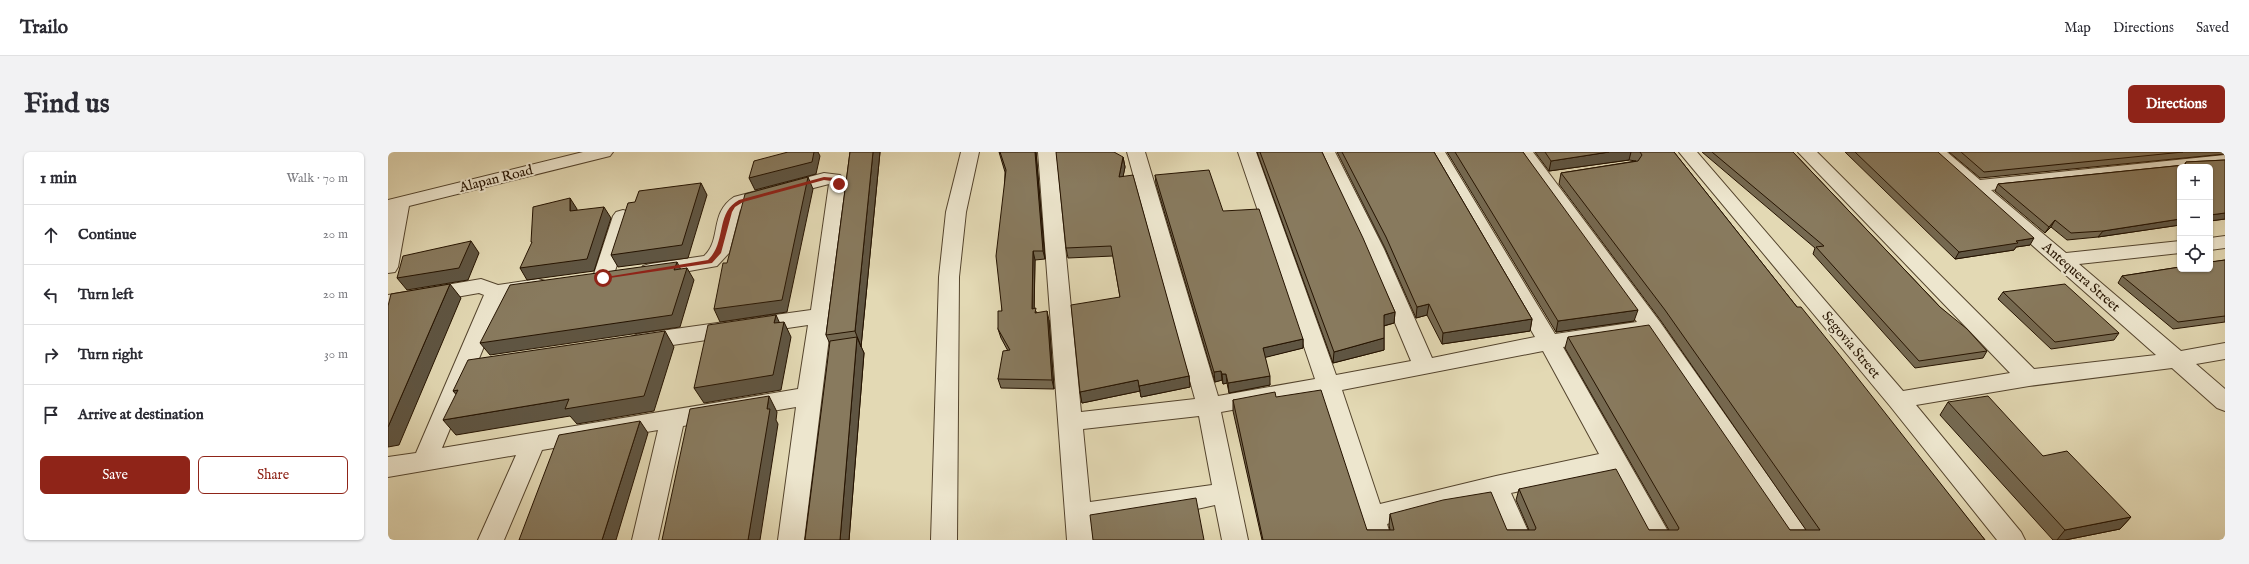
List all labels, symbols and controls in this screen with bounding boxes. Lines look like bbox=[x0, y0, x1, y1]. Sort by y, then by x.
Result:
text: Trailo bbox=[20, 16, 68, 40]
text: Map bbox=[2064, 19, 2091, 37]
text: Directions bbox=[2113, 19, 2174, 37]
text: Saved bbox=[2196, 19, 2229, 37]
button: Directions bbox=[2128, 85, 2225, 123]
text: Find us bbox=[24, 87, 110, 122]
street label: Alapan Road bbox=[456, 161, 535, 197]
map controls bbox=[2177, 164, 2213, 272]
button: + bbox=[2177, 164, 2213, 200]
text: 1 min bbox=[40, 168, 77, 189]
text: Walk · 70 m bbox=[286, 170, 348, 187]
route end bbox=[830, 175, 848, 193]
button: − bbox=[2177, 200, 2213, 236]
icon: ahead bbox=[40, 224, 62, 246]
text: Continue bbox=[78, 225, 136, 244]
text: 20 m bbox=[323, 226, 348, 243]
button: locate bbox=[2177, 236, 2213, 272]
street label: Antequera Street bbox=[2037, 237, 2124, 316]
route start bbox=[594, 269, 612, 287]
icon: left bbox=[40, 284, 62, 306]
text: Turn left bbox=[78, 285, 134, 304]
text: 20 m bbox=[323, 286, 348, 303]
street label: Segovia Street bbox=[1818, 308, 1884, 382]
icon: right bbox=[40, 344, 62, 366]
text: Turn right bbox=[78, 345, 143, 364]
text: 30 m bbox=[324, 346, 348, 363]
icon: arrive bbox=[40, 404, 62, 426]
text: Arrive at destination bbox=[78, 405, 204, 424]
button: Save bbox=[40, 456, 190, 494]
button: Share bbox=[198, 456, 348, 494]

